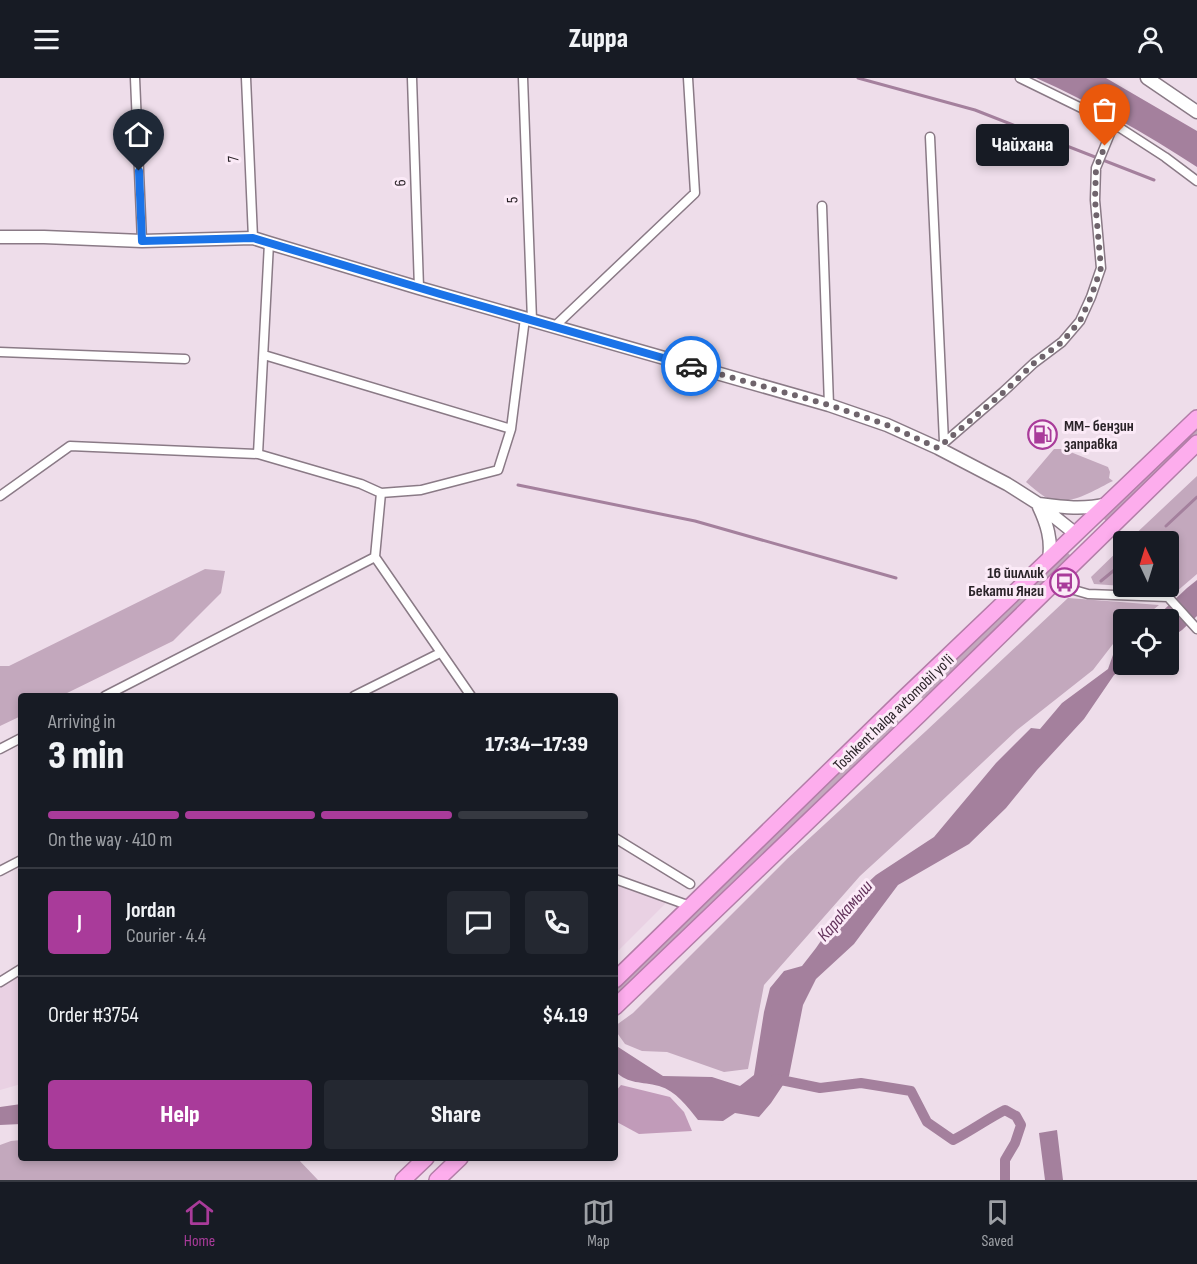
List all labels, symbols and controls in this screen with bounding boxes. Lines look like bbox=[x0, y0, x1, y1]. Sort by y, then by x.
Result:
icon: menu bbox=[30, 23, 63, 56]
text: Zuppa bbox=[569, 23, 628, 55]
icon: person bbox=[1134, 23, 1167, 56]
pin bbox=[1079, 84, 1130, 146]
icon: bag bbox=[1088, 93, 1121, 126]
pin bbox=[113, 109, 164, 171]
icon: home bbox=[122, 118, 155, 151]
callout: Чайхана bbox=[976, 125, 1069, 167]
text: Чайхана bbox=[992, 133, 1053, 157]
street label: 7 bbox=[224, 155, 244, 163]
street label: 6 bbox=[391, 179, 411, 187]
street label: 5 bbox=[503, 196, 523, 204]
courier bbox=[661, 336, 721, 396]
icon: car bbox=[675, 350, 708, 383]
place label: ММ- бензин заправка bbox=[1064, 417, 1134, 454]
fuel station icon: ММ- бензин заправка bbox=[1027, 419, 1059, 451]
north arrow bbox=[1113, 531, 1179, 597]
map controls bbox=[1113, 531, 1179, 675]
place label: 16 йиллик Бекати Янги bbox=[968, 564, 1044, 601]
bus stop icon: 16 йиллик Бекати Янги bbox=[1049, 566, 1081, 598]
button: locate bbox=[1113, 609, 1179, 675]
street label: Toshkent halqa avtomobil yo'li bbox=[830, 651, 958, 775]
text: Arriving in bbox=[48, 710, 116, 734]
text: 17:34–17:39 bbox=[485, 731, 588, 758]
text: 3 min bbox=[48, 733, 124, 780]
text: On the way · 410 m bbox=[48, 828, 172, 852]
water label: Каракамыш bbox=[813, 876, 877, 946]
button: chat bbox=[447, 891, 510, 954]
button: phone bbox=[525, 891, 588, 954]
text: Jordan bbox=[126, 897, 175, 924]
text: J bbox=[77, 909, 82, 936]
text: Courier · 4.4 bbox=[126, 924, 206, 948]
text: Order #3754 bbox=[48, 1002, 139, 1029]
text: $4.19 bbox=[542, 1002, 588, 1029]
button: Help bbox=[48, 1080, 312, 1149]
button: Share bbox=[324, 1080, 588, 1149]
tab: Home bbox=[183, 1196, 216, 1251]
tab: Map bbox=[582, 1196, 615, 1251]
tab: Saved bbox=[981, 1196, 1014, 1251]

